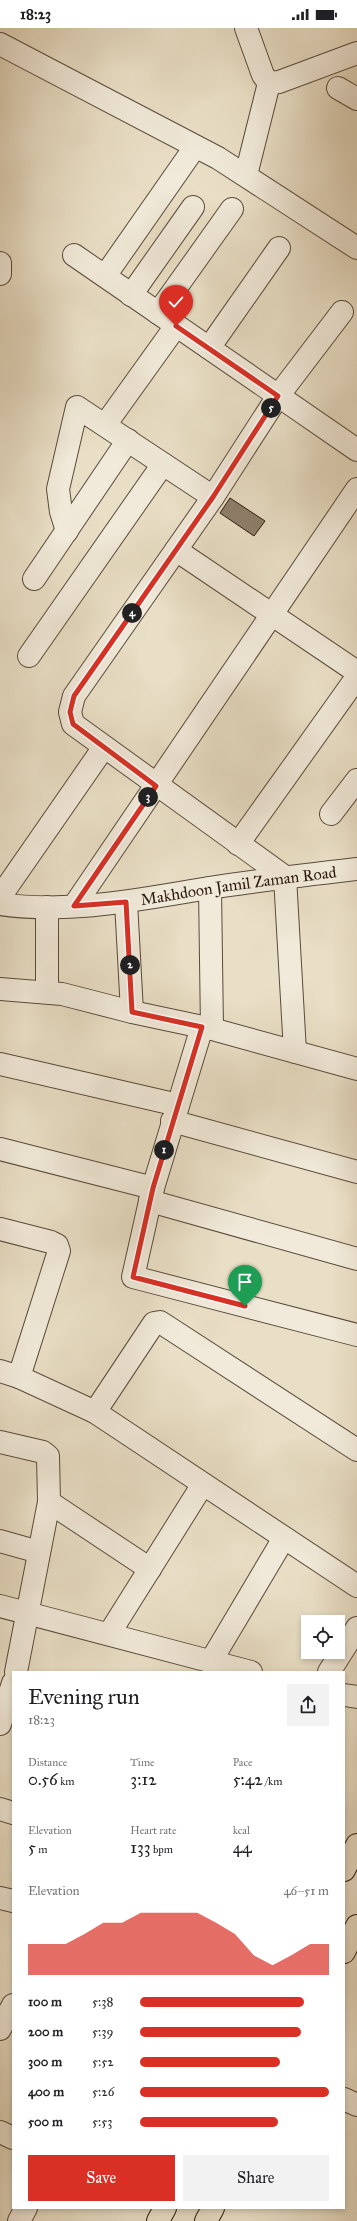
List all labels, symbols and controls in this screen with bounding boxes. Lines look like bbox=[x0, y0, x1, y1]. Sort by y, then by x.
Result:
text: 18:23 bbox=[20, 5, 51, 23]
pin bbox=[159, 285, 193, 326]
icon: check bbox=[165, 291, 187, 313]
pin: 5 bbox=[261, 398, 281, 418]
text: 5 bbox=[268, 401, 274, 414]
pin: 4 bbox=[122, 603, 142, 623]
text: 4 bbox=[129, 606, 135, 619]
pin: 3 bbox=[138, 787, 158, 807]
text: 3 bbox=[146, 790, 150, 803]
street label: Makhdoon Jamil Zaman Road bbox=[139, 862, 337, 909]
pin: 2 bbox=[120, 955, 140, 975]
text: 2 bbox=[127, 958, 133, 971]
pin: 1 bbox=[154, 1140, 174, 1160]
text: 1 bbox=[162, 1143, 166, 1156]
pin bbox=[228, 1265, 262, 1306]
icon: arrive bbox=[234, 1271, 256, 1293]
map controls bbox=[301, 1615, 345, 1659]
button: locate bbox=[301, 1615, 345, 1659]
text: Evening run bbox=[28, 1683, 140, 1710]
button: share bbox=[287, 1684, 329, 1726]
text: 18:23 bbox=[28, 1712, 55, 1728]
text: Distance bbox=[28, 1756, 67, 1769]
text: Time bbox=[130, 1756, 155, 1769]
text: Pace bbox=[233, 1756, 253, 1769]
text: 0.56 bbox=[28, 1769, 58, 1790]
text: 3:12 bbox=[130, 1769, 157, 1790]
text: 5:42 bbox=[233, 1769, 263, 1790]
text: km bbox=[58, 1775, 75, 1788]
text: /km bbox=[263, 1775, 282, 1788]
text: Elevation bbox=[28, 1824, 72, 1837]
text: Heart rate bbox=[130, 1824, 177, 1837]
text: kcal bbox=[233, 1824, 250, 1837]
text: 5 bbox=[28, 1837, 36, 1858]
text: 133 bbox=[130, 1837, 151, 1858]
text: 44 bbox=[233, 1837, 252, 1858]
text: m bbox=[36, 1843, 48, 1856]
text: bpm bbox=[151, 1843, 173, 1856]
text: Elevation bbox=[28, 1883, 80, 1899]
text: 46–51 m bbox=[283, 1883, 329, 1899]
text: 100 m bbox=[28, 1994, 62, 2010]
text: 5:38 bbox=[92, 1994, 113, 2010]
text: 200 m bbox=[28, 2024, 63, 2040]
text: 5:39 bbox=[92, 2024, 114, 2040]
text: 300 m bbox=[28, 2054, 62, 2070]
text: 5:52 bbox=[92, 2054, 114, 2070]
text: 400 m bbox=[28, 2084, 64, 2100]
text: 5:26 bbox=[92, 2084, 114, 2100]
text: 500 m bbox=[28, 2114, 63, 2130]
text: 5:53 bbox=[92, 2114, 113, 2130]
button: Save bbox=[28, 2155, 175, 2201]
button: Share bbox=[183, 2155, 329, 2201]

